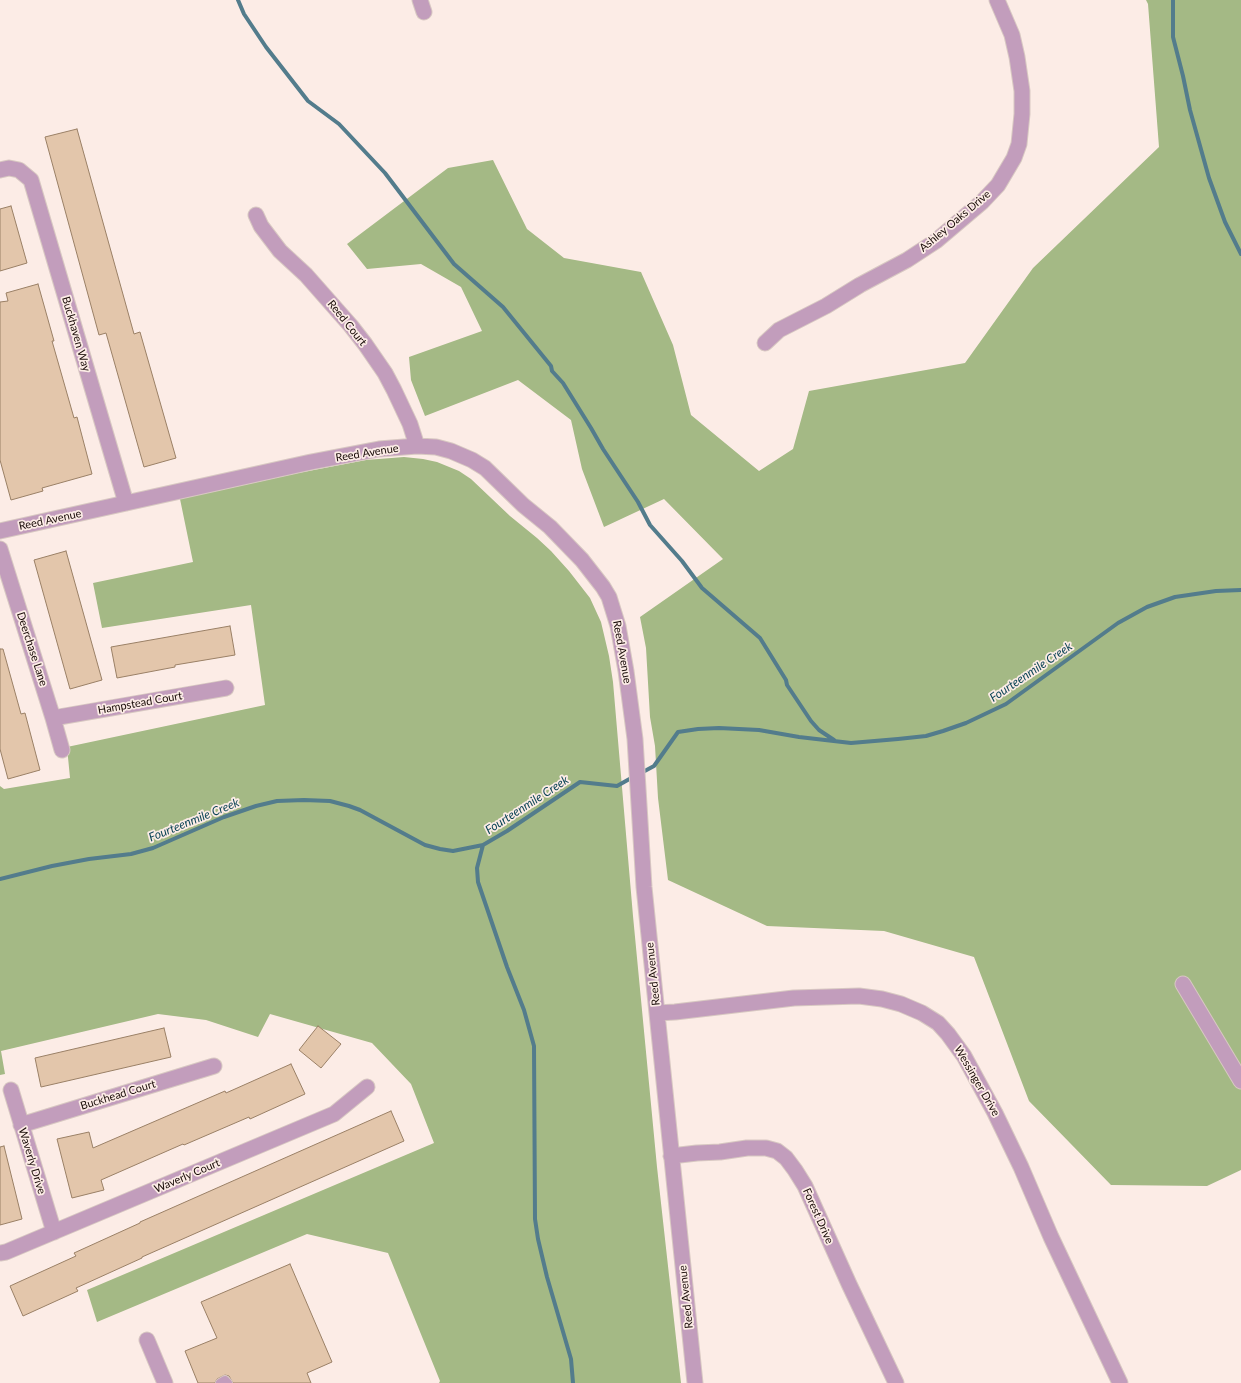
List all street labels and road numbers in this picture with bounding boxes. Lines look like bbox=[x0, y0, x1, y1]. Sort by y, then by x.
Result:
street label: Ashley Oaks Drive bbox=[917, 187, 993, 255]
street label: Buckhaven Way bbox=[59, 295, 93, 373]
street label: Reed Court bbox=[325, 298, 369, 348]
street label: Reed Avenue bbox=[335, 442, 399, 464]
street label: Reed Avenue bbox=[18, 507, 82, 533]
street label: Deerchase Lane bbox=[14, 610, 50, 688]
street label: Reed Avenue bbox=[610, 620, 634, 684]
street label: Hampstead Court bbox=[97, 689, 183, 717]
street label: Reed Avenue bbox=[643, 942, 663, 1006]
street label: Wessinger Drive bbox=[951, 1043, 1003, 1119]
street label: Buckhead Court bbox=[79, 1077, 157, 1113]
street label: Waverly Drive bbox=[16, 1126, 48, 1196]
street label: Waverly Court bbox=[152, 1156, 222, 1196]
street label: Forest Drive bbox=[800, 1186, 836, 1246]
street label: Reed Avenue bbox=[676, 1265, 696, 1329]

